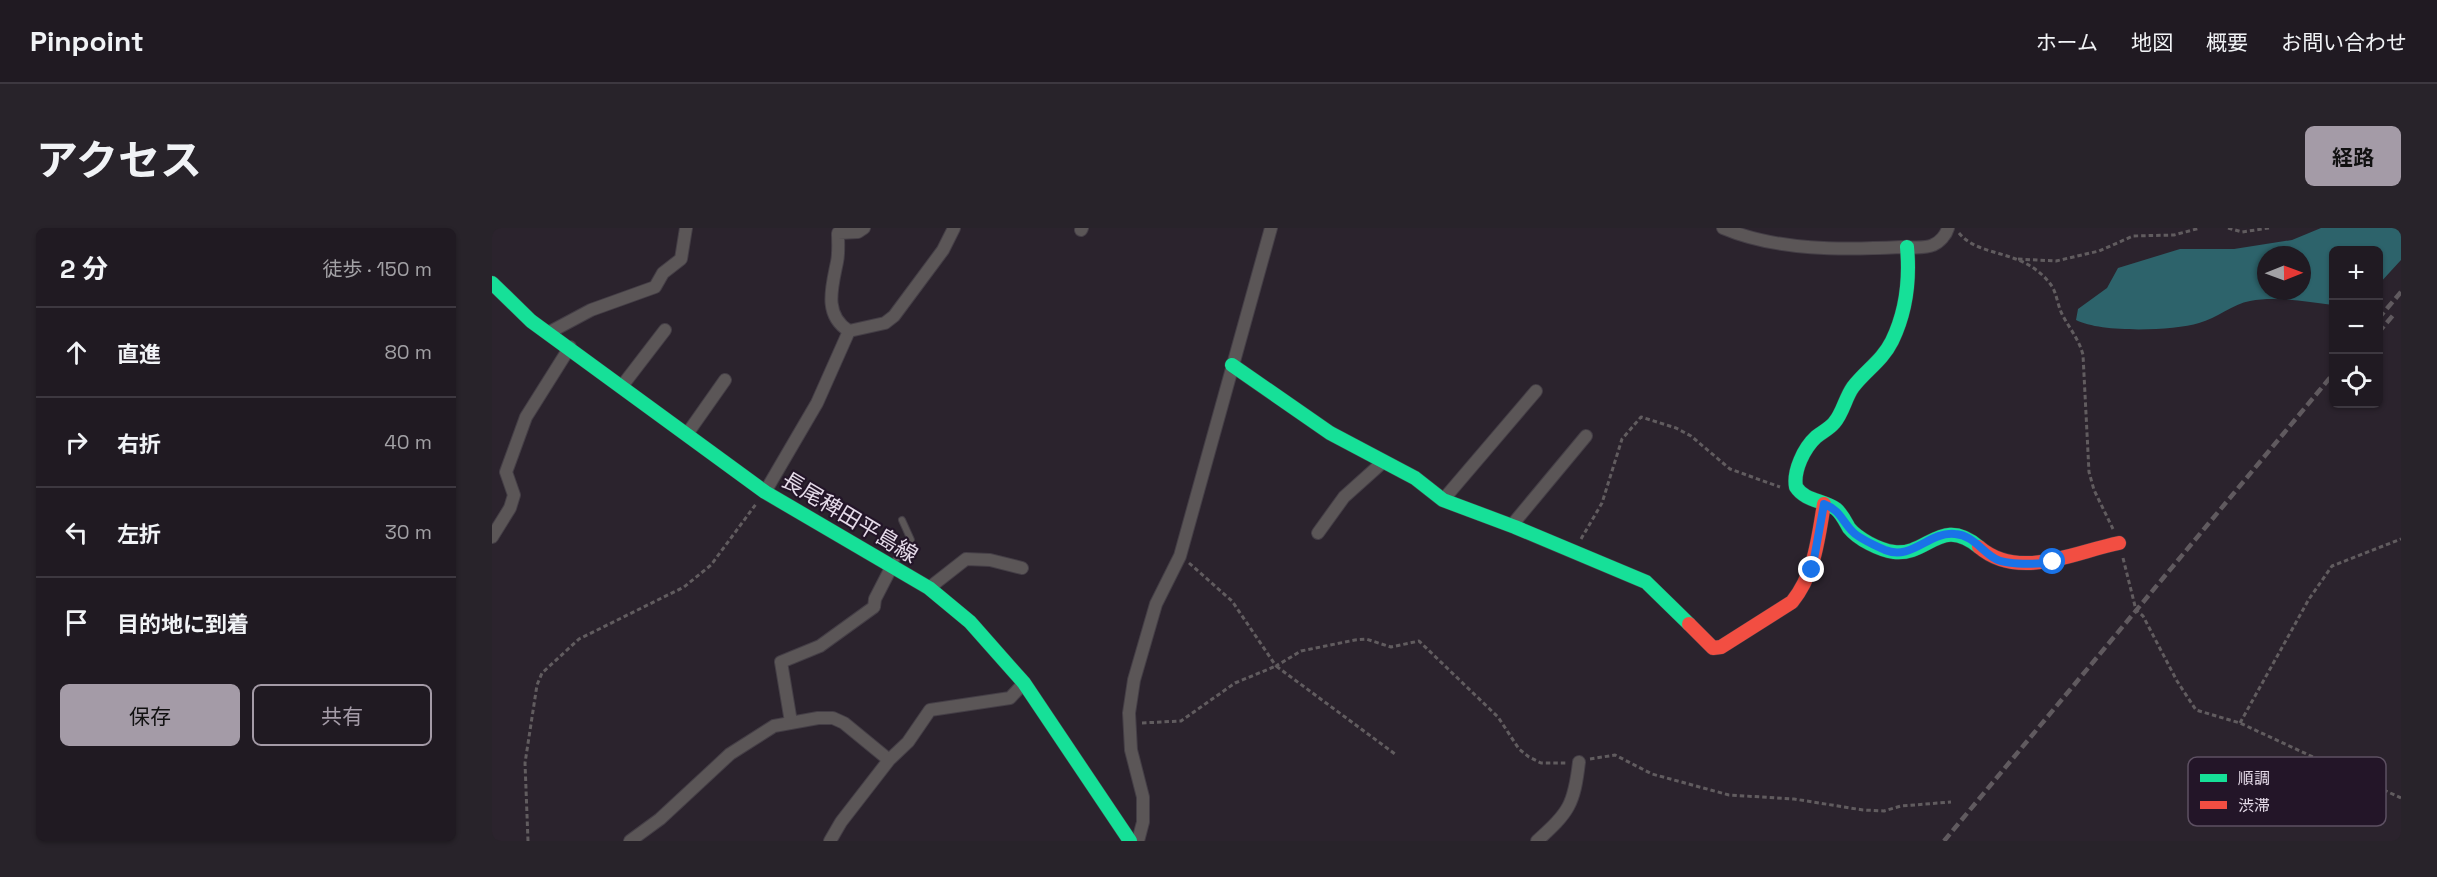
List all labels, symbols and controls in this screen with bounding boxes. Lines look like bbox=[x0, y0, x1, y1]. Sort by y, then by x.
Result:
text: Pinpoint bbox=[30, 23, 144, 59]
text: ホーム bbox=[2036, 29, 2098, 56]
text: 地図 bbox=[2131, 29, 2173, 56]
text: 概要 bbox=[2206, 29, 2248, 56]
text: お問い合わせ bbox=[2281, 29, 2407, 56]
button: 経路 bbox=[2305, 126, 2401, 186]
text: アクセス bbox=[36, 134, 202, 187]
north arrow bbox=[2257, 246, 2311, 300]
map controls bbox=[2329, 246, 2383, 408]
button: + bbox=[2329, 246, 2383, 300]
text: 2 分 bbox=[60, 252, 108, 286]
text: 徒歩 · 150 m bbox=[322, 256, 432, 282]
button: − bbox=[2329, 300, 2383, 354]
icon: ahead bbox=[60, 336, 93, 369]
text: 80 m bbox=[384, 339, 432, 365]
text: 直進 bbox=[117, 340, 161, 368]
button: locate bbox=[2329, 354, 2383, 408]
icon: right bbox=[60, 426, 93, 459]
text: 40 m bbox=[384, 429, 432, 455]
text: 右折 bbox=[117, 430, 161, 458]
street label: 長尾稗田平島線 bbox=[777, 465, 923, 569]
icon: left bbox=[60, 516, 93, 549]
text: 30 m bbox=[385, 519, 432, 545]
text: 左折 bbox=[117, 520, 161, 548]
route start bbox=[2039, 548, 2065, 574]
route end bbox=[1798, 556, 1824, 582]
icon: arrive bbox=[60, 606, 93, 639]
text: 目的地に到着 bbox=[117, 610, 249, 638]
button: 保存 bbox=[60, 684, 240, 746]
button: 共有 bbox=[252, 684, 432, 746]
legend bbox=[2188, 757, 2386, 826]
text: 順調 bbox=[2238, 768, 2270, 789]
text: 渋滞 bbox=[2238, 795, 2270, 816]

